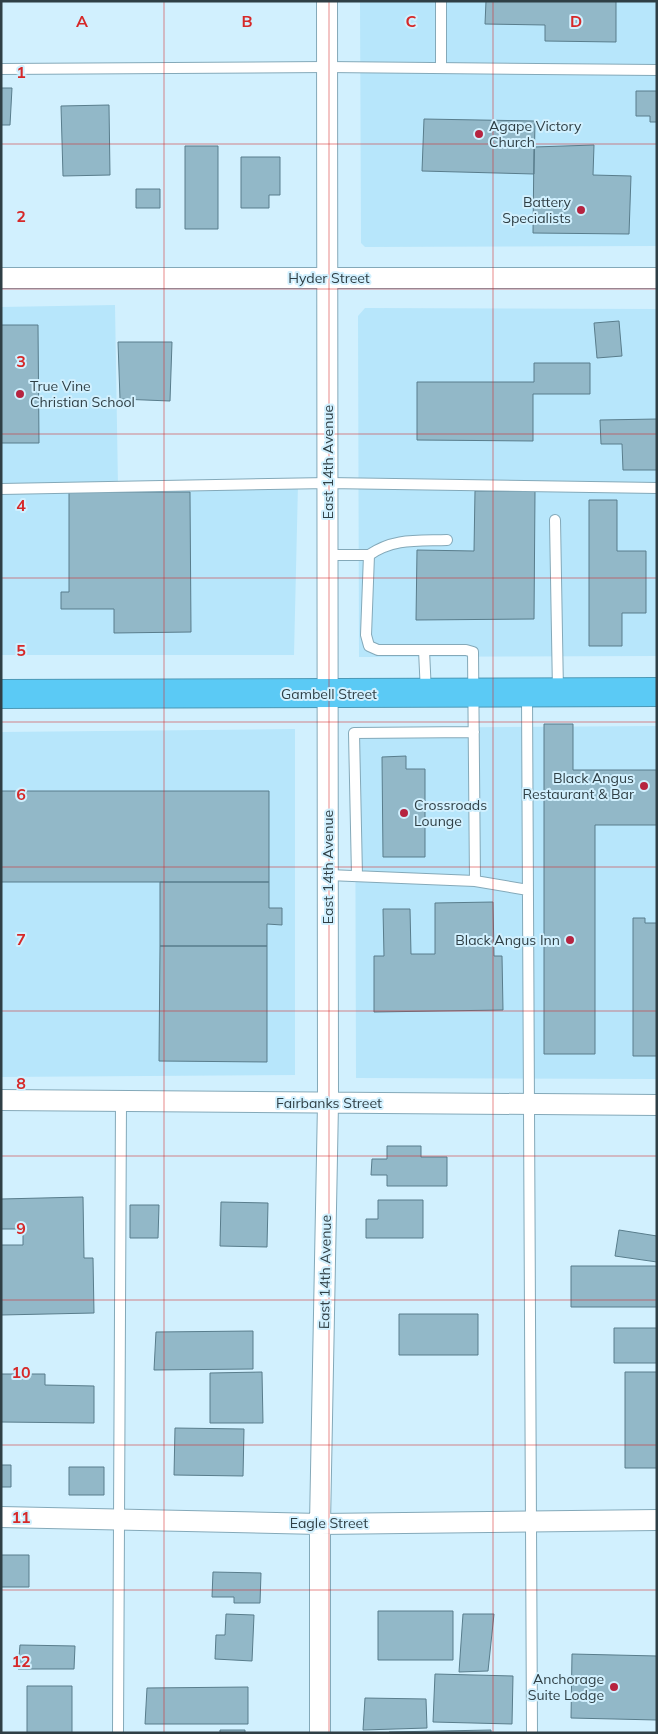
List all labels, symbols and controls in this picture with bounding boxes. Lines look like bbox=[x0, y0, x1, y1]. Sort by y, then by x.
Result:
text: A bbox=[76, 11, 88, 31]
text: B bbox=[241, 11, 253, 31]
text: C bbox=[406, 11, 417, 31]
text: D bbox=[570, 11, 582, 31]
text: 1 bbox=[16, 62, 26, 82]
place label: Agape Victory Church bbox=[489, 117, 582, 151]
marker: Agape Victory Church bbox=[473, 128, 485, 140]
place label: Battery Specialists bbox=[502, 193, 572, 227]
marker: Battery Specialists bbox=[575, 204, 587, 216]
text: 2 bbox=[16, 206, 26, 226]
street label: Hyder Street bbox=[288, 269, 370, 287]
text: 3 bbox=[16, 351, 26, 371]
place label: True Vine Christian School bbox=[30, 377, 135, 411]
marker: True Vine Christian School bbox=[14, 388, 26, 400]
street label: East 14th Avenue bbox=[319, 405, 337, 519]
text: 4 bbox=[16, 495, 26, 515]
text: 5 bbox=[16, 640, 26, 660]
street label: Gambell Street bbox=[281, 685, 377, 703]
place label: Black Angus Restaurant & Bar bbox=[522, 769, 635, 803]
marker: Black Angus Restaurant & Bar bbox=[638, 780, 650, 792]
text: 6 bbox=[16, 784, 26, 804]
place label: Crossroads Lounge bbox=[414, 796, 487, 830]
marker: Crossroads Lounge bbox=[398, 807, 410, 819]
street label: East 14th Avenue bbox=[319, 810, 337, 924]
text: 7 bbox=[16, 929, 26, 949]
place label: Black Angus Inn bbox=[455, 931, 560, 949]
marker: Black Angus Inn bbox=[564, 934, 576, 946]
text: 8 bbox=[16, 1073, 26, 1093]
street label: Fairbanks Street bbox=[276, 1094, 382, 1112]
street label: East 14th Avenue bbox=[315, 1215, 335, 1329]
text: 9 bbox=[16, 1218, 26, 1238]
text: 10 bbox=[11, 1362, 31, 1382]
text: 11 bbox=[11, 1507, 31, 1527]
street label: Eagle Street bbox=[290, 1514, 368, 1532]
text: 12 bbox=[11, 1651, 31, 1671]
place label: Anchorage Suite Lodge bbox=[528, 1670, 604, 1704]
marker: Anchorage Suite Lodge bbox=[608, 1681, 620, 1693]

